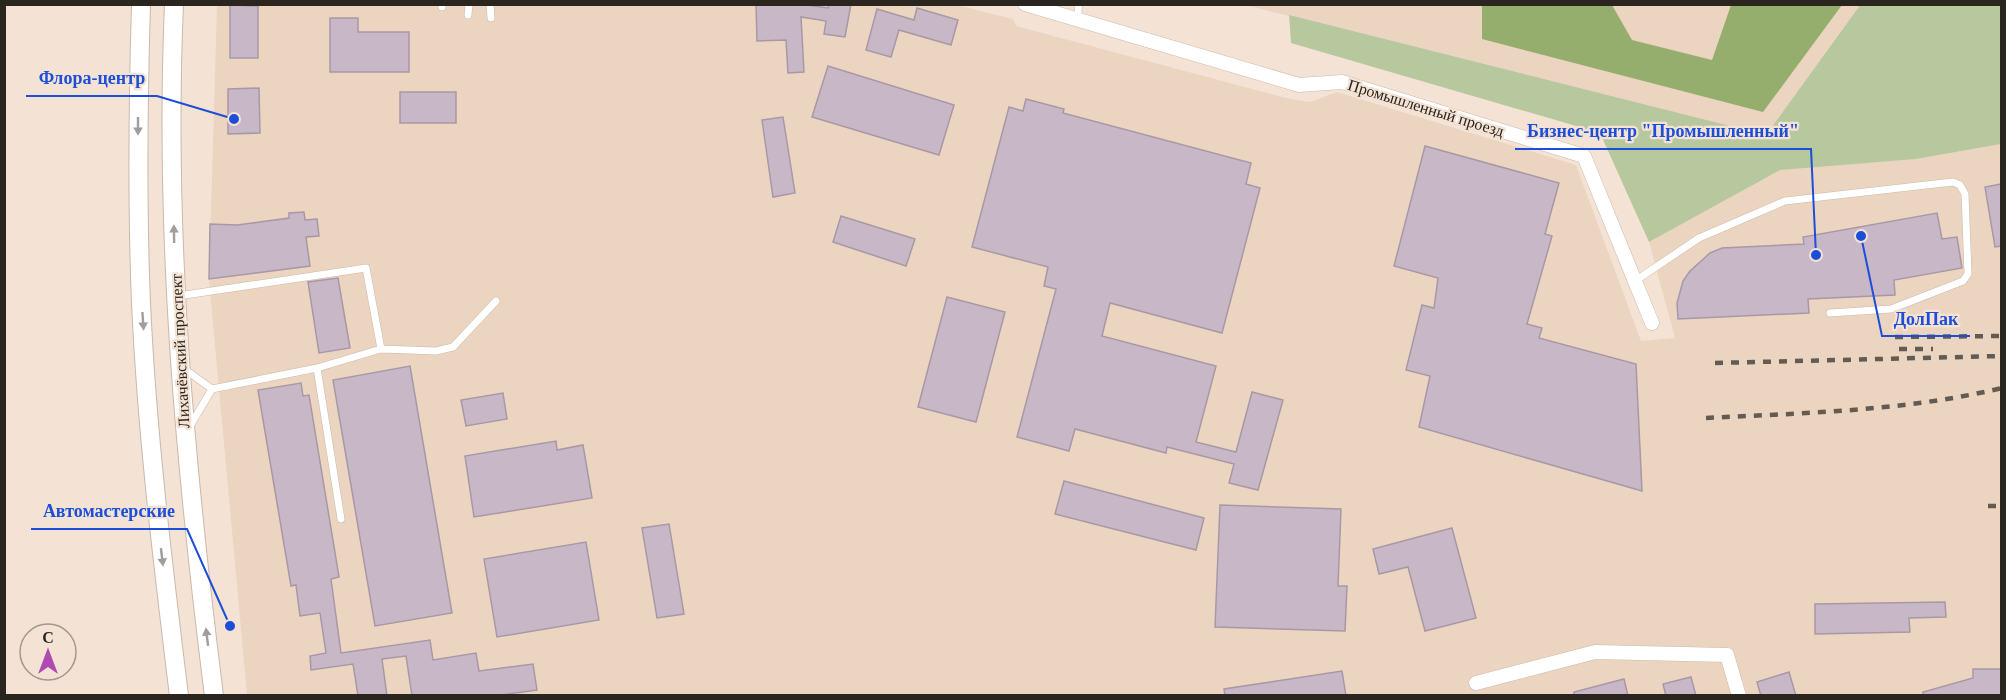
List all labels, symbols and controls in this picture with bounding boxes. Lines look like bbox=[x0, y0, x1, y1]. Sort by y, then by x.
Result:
callout: Флора-центр bbox=[26, 60, 157, 96]
text: Флора-центр bbox=[39, 68, 145, 88]
street label: Промышленный проезд bbox=[1346, 76, 1506, 141]
callout: Бизнес-центр "Промышленный" bbox=[1515, 113, 1811, 149]
one-way arrow bbox=[133, 116, 143, 135]
text: Бизнес-центр "Промышленный" bbox=[1527, 121, 1799, 141]
one-way arrow bbox=[170, 224, 179, 243]
street label: Лихачёвский проспект bbox=[167, 273, 194, 429]
callout: ДолПак bbox=[1882, 300, 1970, 336]
text: ДолПак bbox=[1894, 309, 1959, 329]
one-way arrow bbox=[138, 311, 147, 330]
callout: Автомастерские bbox=[31, 493, 187, 529]
text: Автомастерские bbox=[43, 501, 175, 521]
one-way arrow bbox=[158, 548, 167, 567]
north arrow bbox=[18, 622, 78, 682]
one-way arrow bbox=[202, 628, 211, 647]
text: С bbox=[42, 629, 54, 646]

